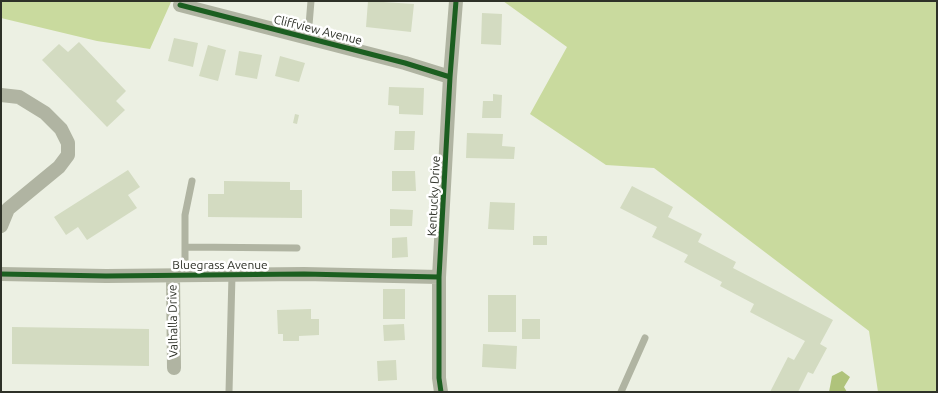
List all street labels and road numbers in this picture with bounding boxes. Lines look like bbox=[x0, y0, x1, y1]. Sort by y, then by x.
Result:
street label: Cliffview Avenue bbox=[272, 12, 364, 48]
street label: Kentucky Drive bbox=[425, 155, 443, 237]
street label: Bluegrass Avenue bbox=[172, 258, 268, 272]
street label: Valhalla Drive bbox=[165, 284, 181, 358]

